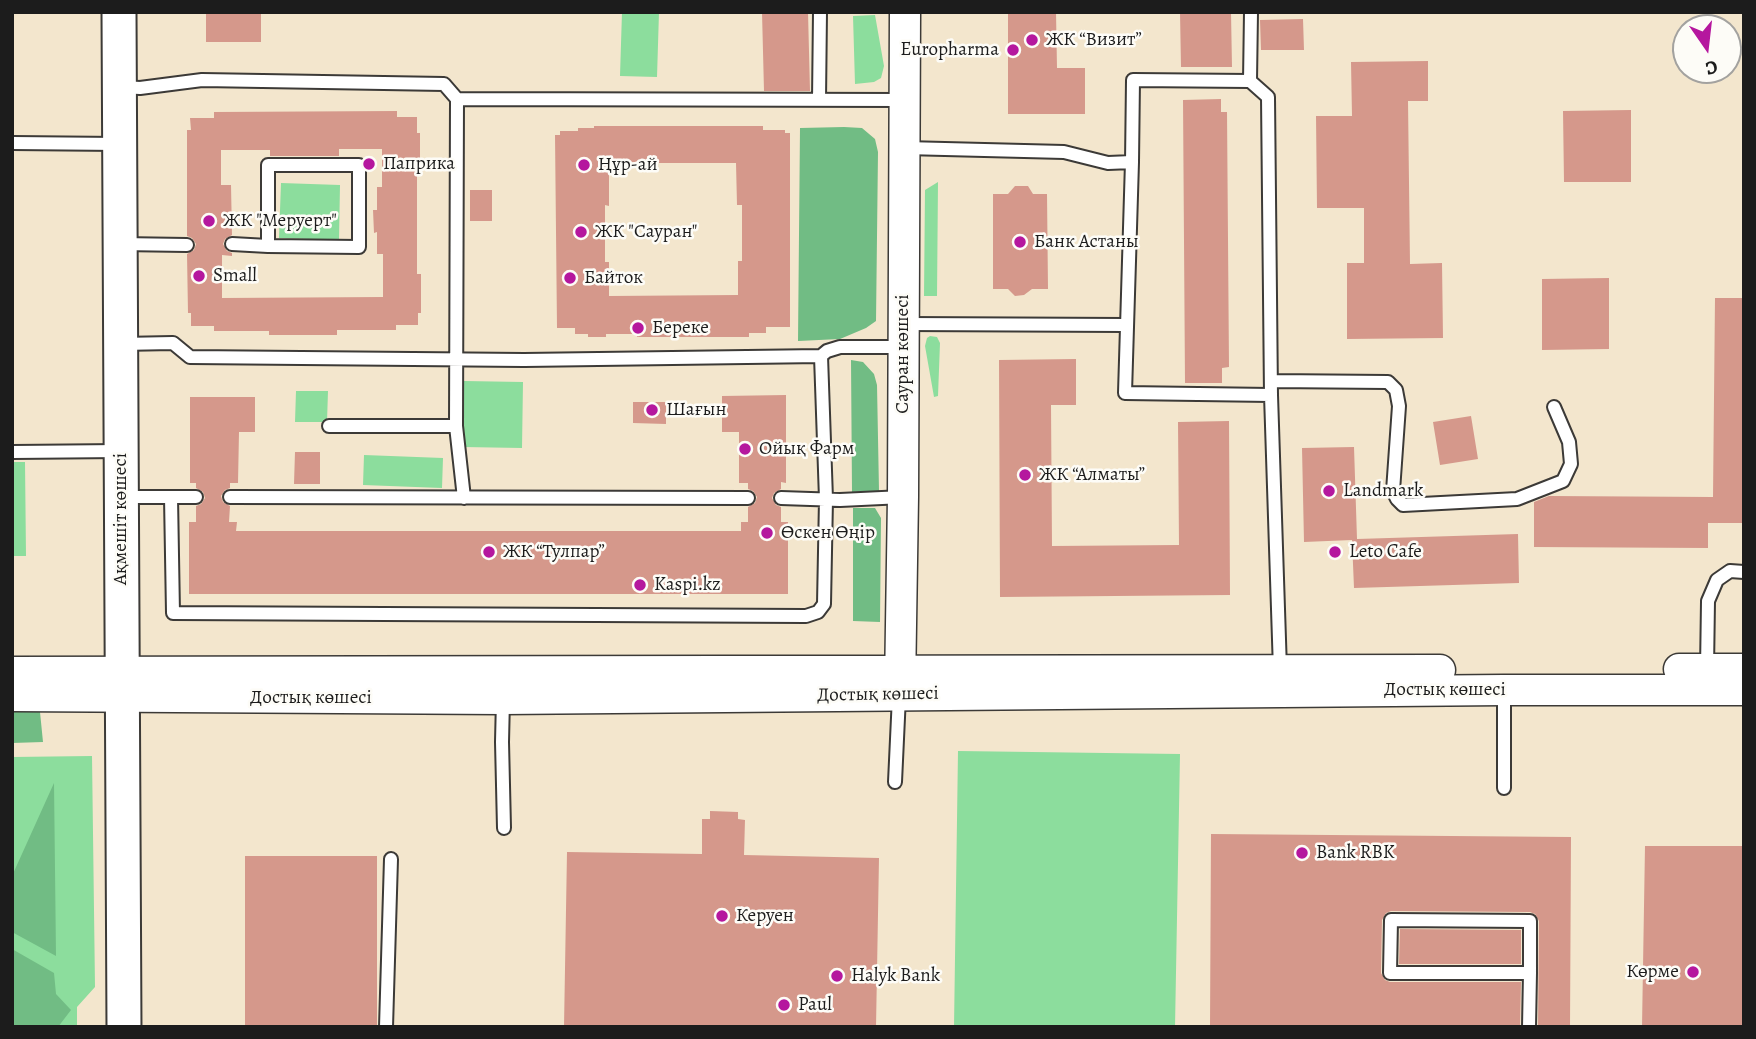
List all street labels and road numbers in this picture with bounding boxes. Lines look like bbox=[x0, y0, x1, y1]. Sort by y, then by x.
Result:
street label: Сауран көшесі bbox=[892, 294, 914, 414]
street label: Ақмешіт көшесі bbox=[110, 453, 132, 585]
street label: Достық көшесі bbox=[1384, 679, 1506, 701]
street label: Достық көшесі bbox=[817, 683, 939, 707]
street label: Достық көшесі bbox=[250, 687, 372, 709]

